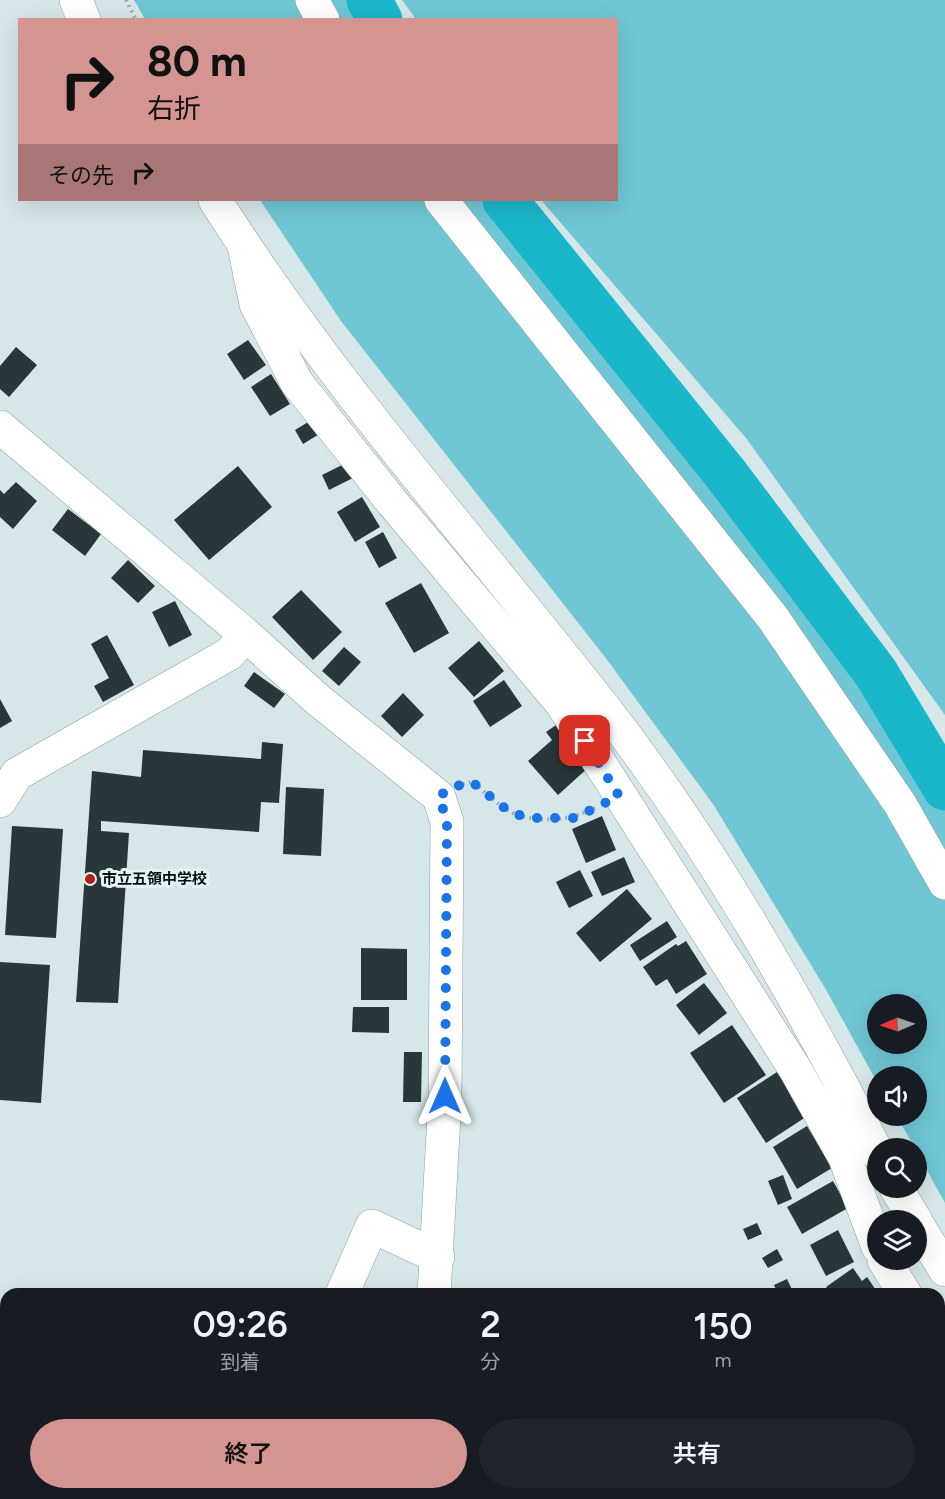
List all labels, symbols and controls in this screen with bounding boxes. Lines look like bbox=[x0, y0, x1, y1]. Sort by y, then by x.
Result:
text: 80 m bbox=[147, 36, 247, 87]
icon: right bbox=[48, 42, 126, 120]
text: 右折 bbox=[147, 92, 201, 125]
icon: right bbox=[126, 156, 159, 189]
text: その先 bbox=[48, 162, 114, 189]
pin bbox=[559, 715, 610, 766]
icon: arrive bbox=[568, 724, 601, 757]
place label: 市立五領中学校 bbox=[102, 870, 207, 888]
marker: 市立五領中学校 bbox=[83, 872, 97, 886]
north arrow bbox=[867, 994, 927, 1054]
map controls bbox=[867, 994, 927, 1270]
position arrow bbox=[413, 1064, 477, 1128]
button: sound bbox=[867, 1066, 927, 1126]
button: search bbox=[867, 1138, 927, 1198]
button: layers bbox=[867, 1210, 927, 1270]
text: 09:26 bbox=[193, 1303, 288, 1346]
text: 2 bbox=[480, 1303, 501, 1346]
text: 150 bbox=[693, 1305, 752, 1348]
text: m bbox=[714, 1348, 731, 1372]
text: 到着 bbox=[220, 1350, 260, 1374]
text: 分 bbox=[481, 1350, 501, 1374]
button: 終了 bbox=[30, 1419, 467, 1488]
button: 共有 bbox=[479, 1419, 915, 1488]

